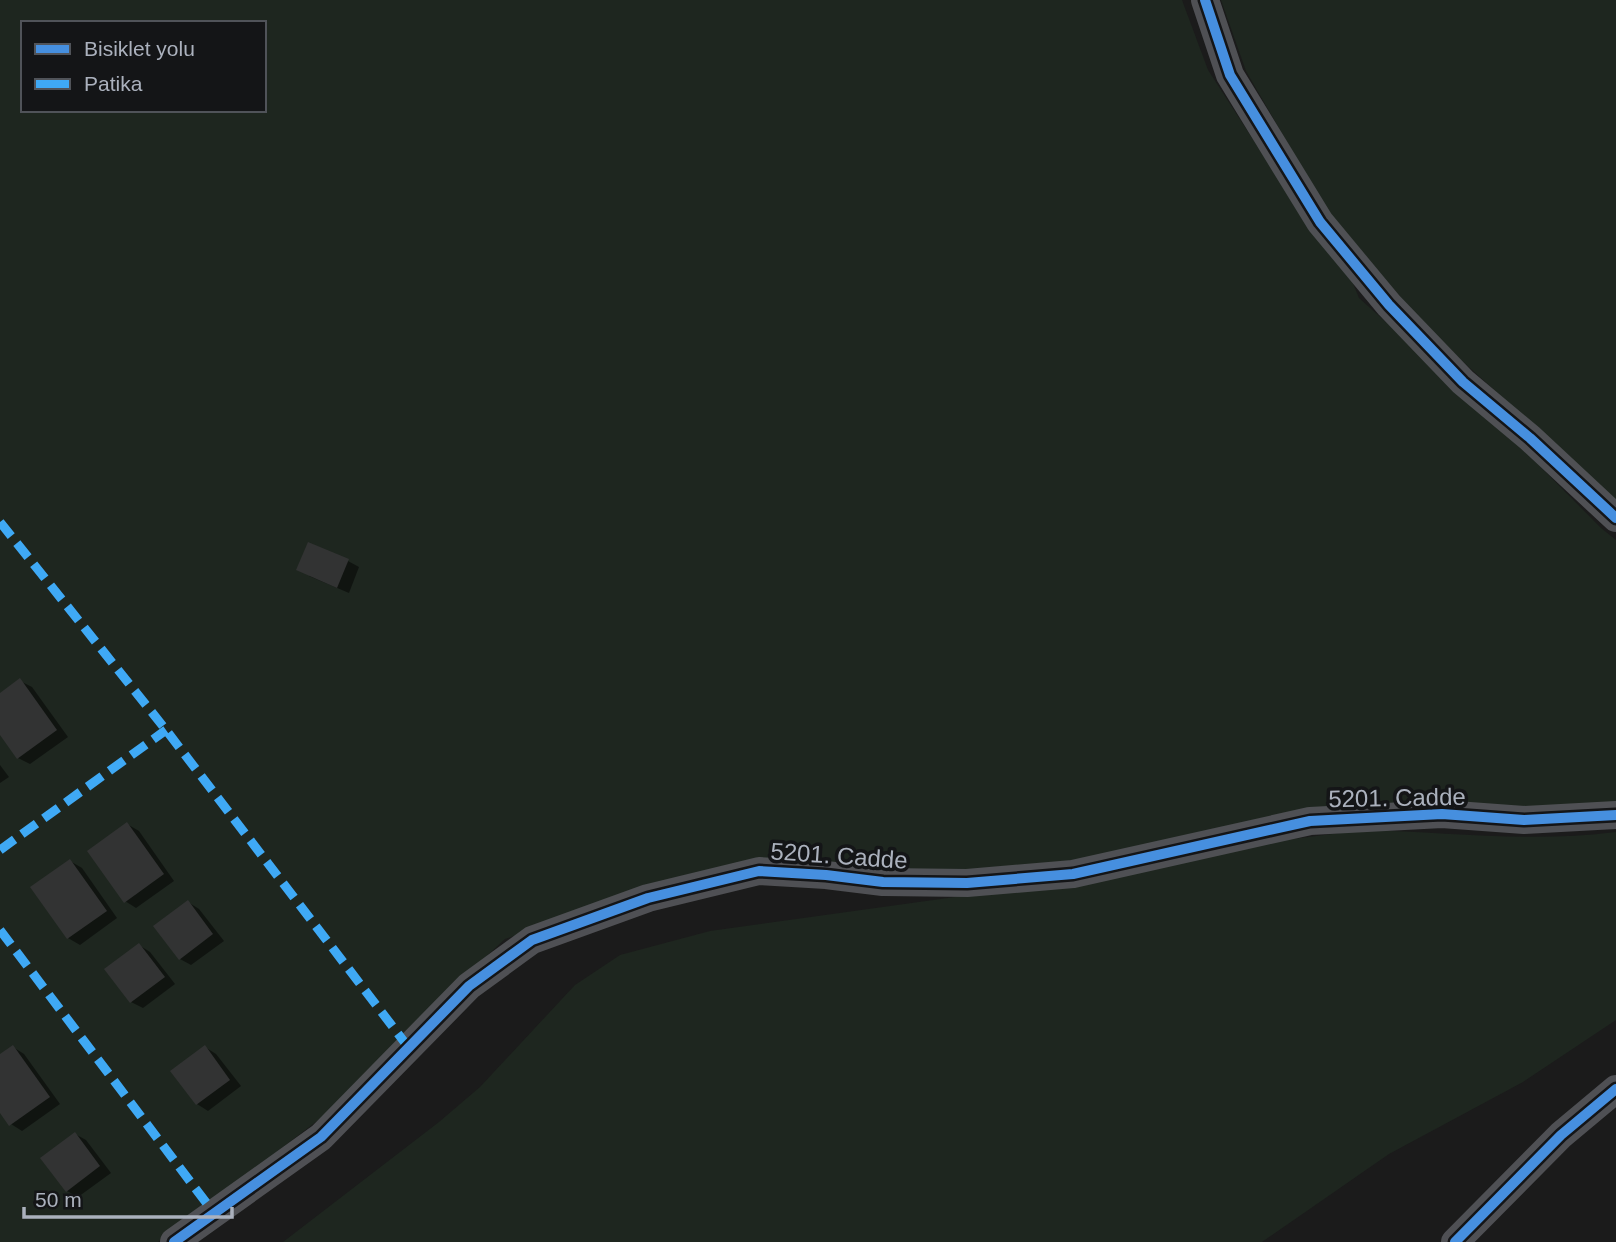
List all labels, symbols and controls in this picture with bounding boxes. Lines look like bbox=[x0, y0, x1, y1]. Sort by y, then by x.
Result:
legend bbox=[21, 21, 266, 112]
text: Bisiklet yolu bbox=[84, 37, 195, 60]
text: Patika bbox=[84, 72, 143, 95]
street label: 5201. Cadde bbox=[1328, 783, 1466, 812]
street label: 5201. Cadde bbox=[770, 837, 909, 874]
scale bar bbox=[24, 1176, 233, 1220]
text: 50 m bbox=[35, 1188, 82, 1211]

